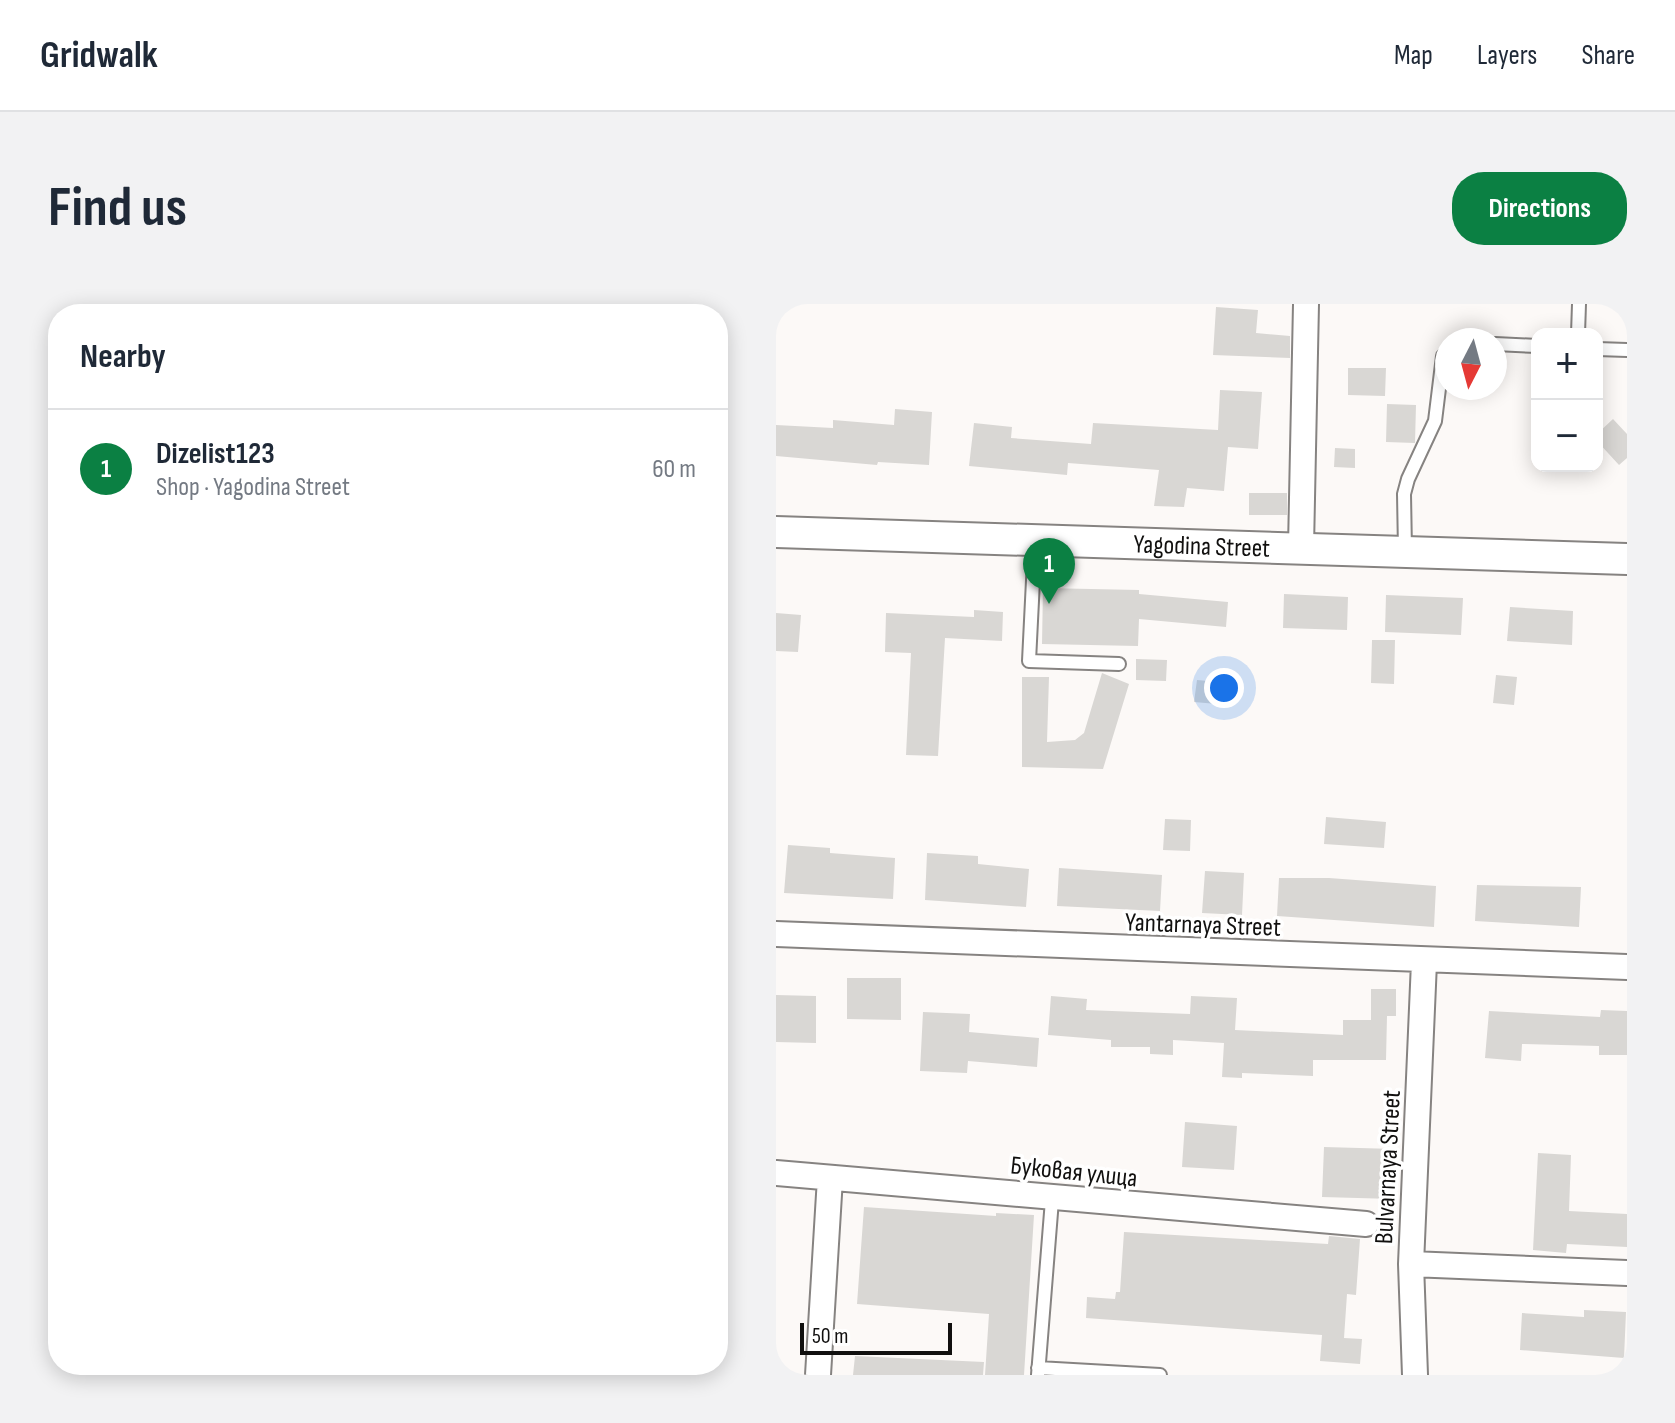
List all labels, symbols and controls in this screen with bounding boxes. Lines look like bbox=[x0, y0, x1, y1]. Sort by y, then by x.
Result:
text: Gridwalk bbox=[40, 33, 158, 78]
text: Map bbox=[1394, 39, 1433, 72]
text: Layers bbox=[1477, 39, 1537, 72]
text: Share bbox=[1581, 39, 1635, 72]
button: Directions bbox=[1452, 172, 1627, 245]
text: Find us bbox=[48, 175, 187, 242]
north arrow bbox=[1435, 328, 1507, 400]
map controls bbox=[1531, 328, 1603, 472]
button: + bbox=[1531, 328, 1603, 400]
text: Nearby bbox=[80, 336, 166, 377]
button: − bbox=[1531, 400, 1603, 472]
text: Dizelist123 bbox=[156, 436, 275, 472]
text: 1 bbox=[101, 454, 111, 485]
text: 60 m bbox=[652, 454, 696, 485]
text: Shop · Yagodina Street bbox=[156, 472, 350, 503]
street label: Yagodina Street bbox=[1133, 529, 1271, 565]
pin: 1 bbox=[1023, 538, 1075, 604]
your location bbox=[1204, 668, 1244, 708]
street label: Yantarnaya Street bbox=[1124, 907, 1281, 944]
street label: Bulvarnaya Street bbox=[1369, 1089, 1408, 1245]
street label: Буковая улица bbox=[1009, 1150, 1139, 1195]
scale bar bbox=[800, 1319, 952, 1355]
text: 50 m bbox=[812, 1323, 848, 1350]

